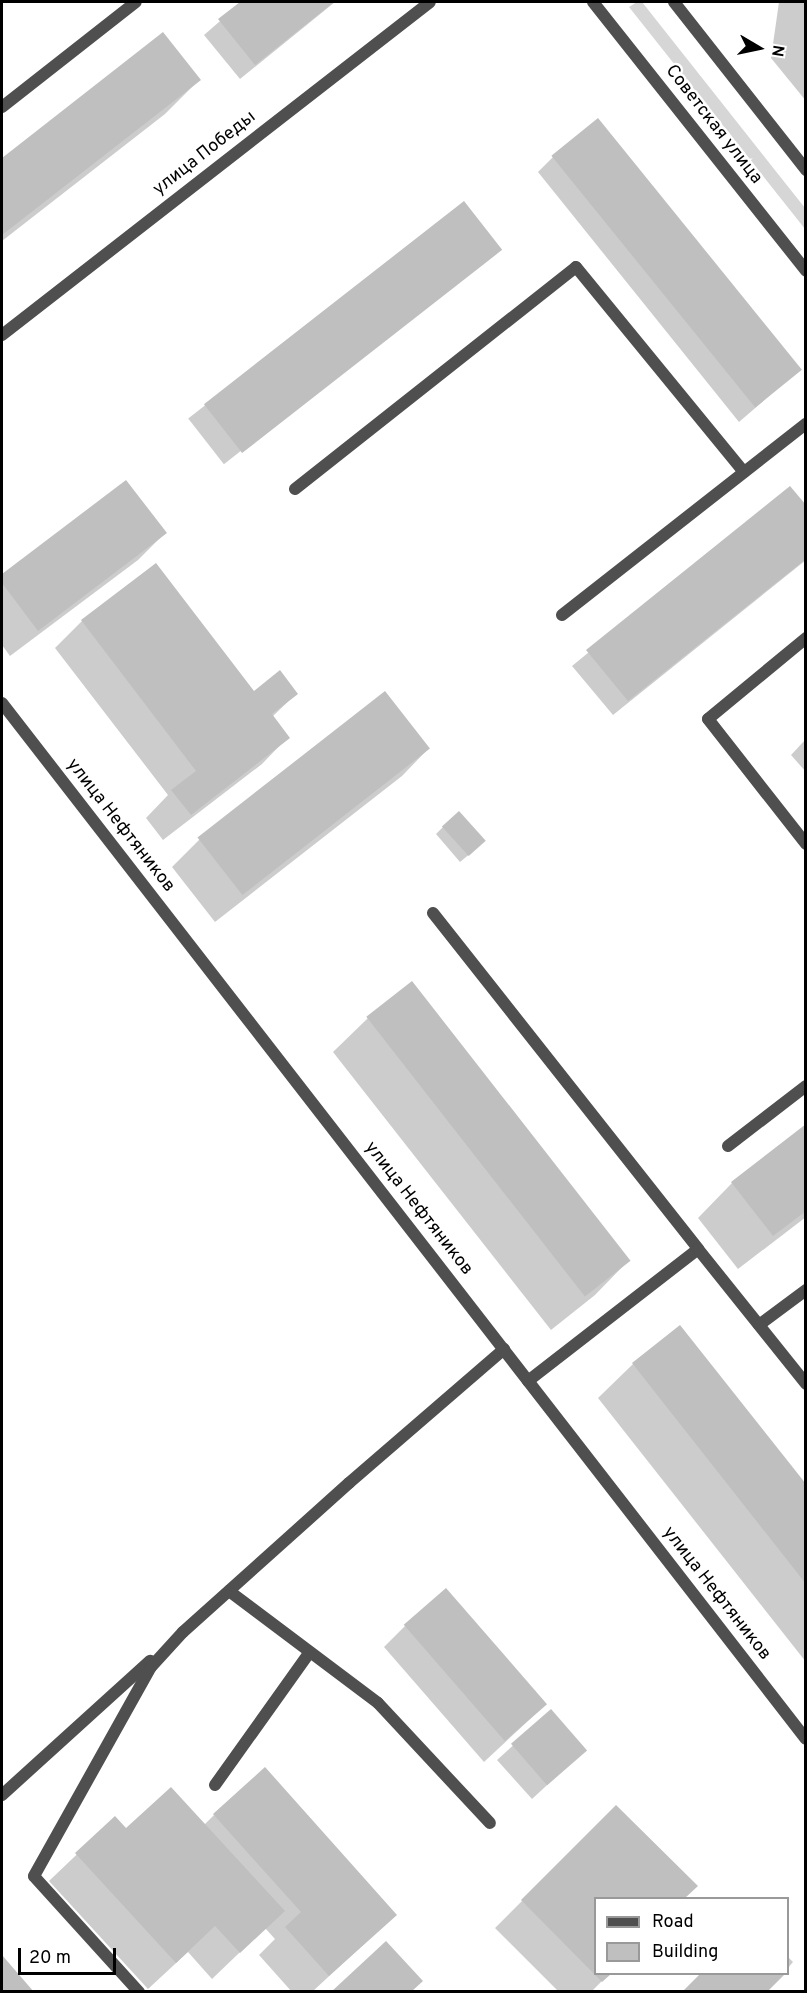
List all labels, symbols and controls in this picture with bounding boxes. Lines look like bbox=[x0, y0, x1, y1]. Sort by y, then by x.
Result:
north arrow bbox=[729, 18, 789, 78]
text: N bbox=[766, 44, 788, 58]
street label: Советская улица bbox=[660, 61, 766, 189]
street label: улица Победы bbox=[149, 107, 261, 201]
street label: улица Нефтяников bbox=[61, 755, 179, 897]
street label: улица Нефтяников bbox=[359, 1138, 477, 1280]
street label: улица Нефтяников bbox=[657, 1523, 775, 1665]
legend bbox=[594, 1897, 789, 1975]
text: Road bbox=[652, 1911, 694, 1934]
scale bar bbox=[21, 1936, 118, 1974]
text: Building bbox=[652, 1941, 718, 1964]
text: 20 m bbox=[29, 1947, 71, 1970]

